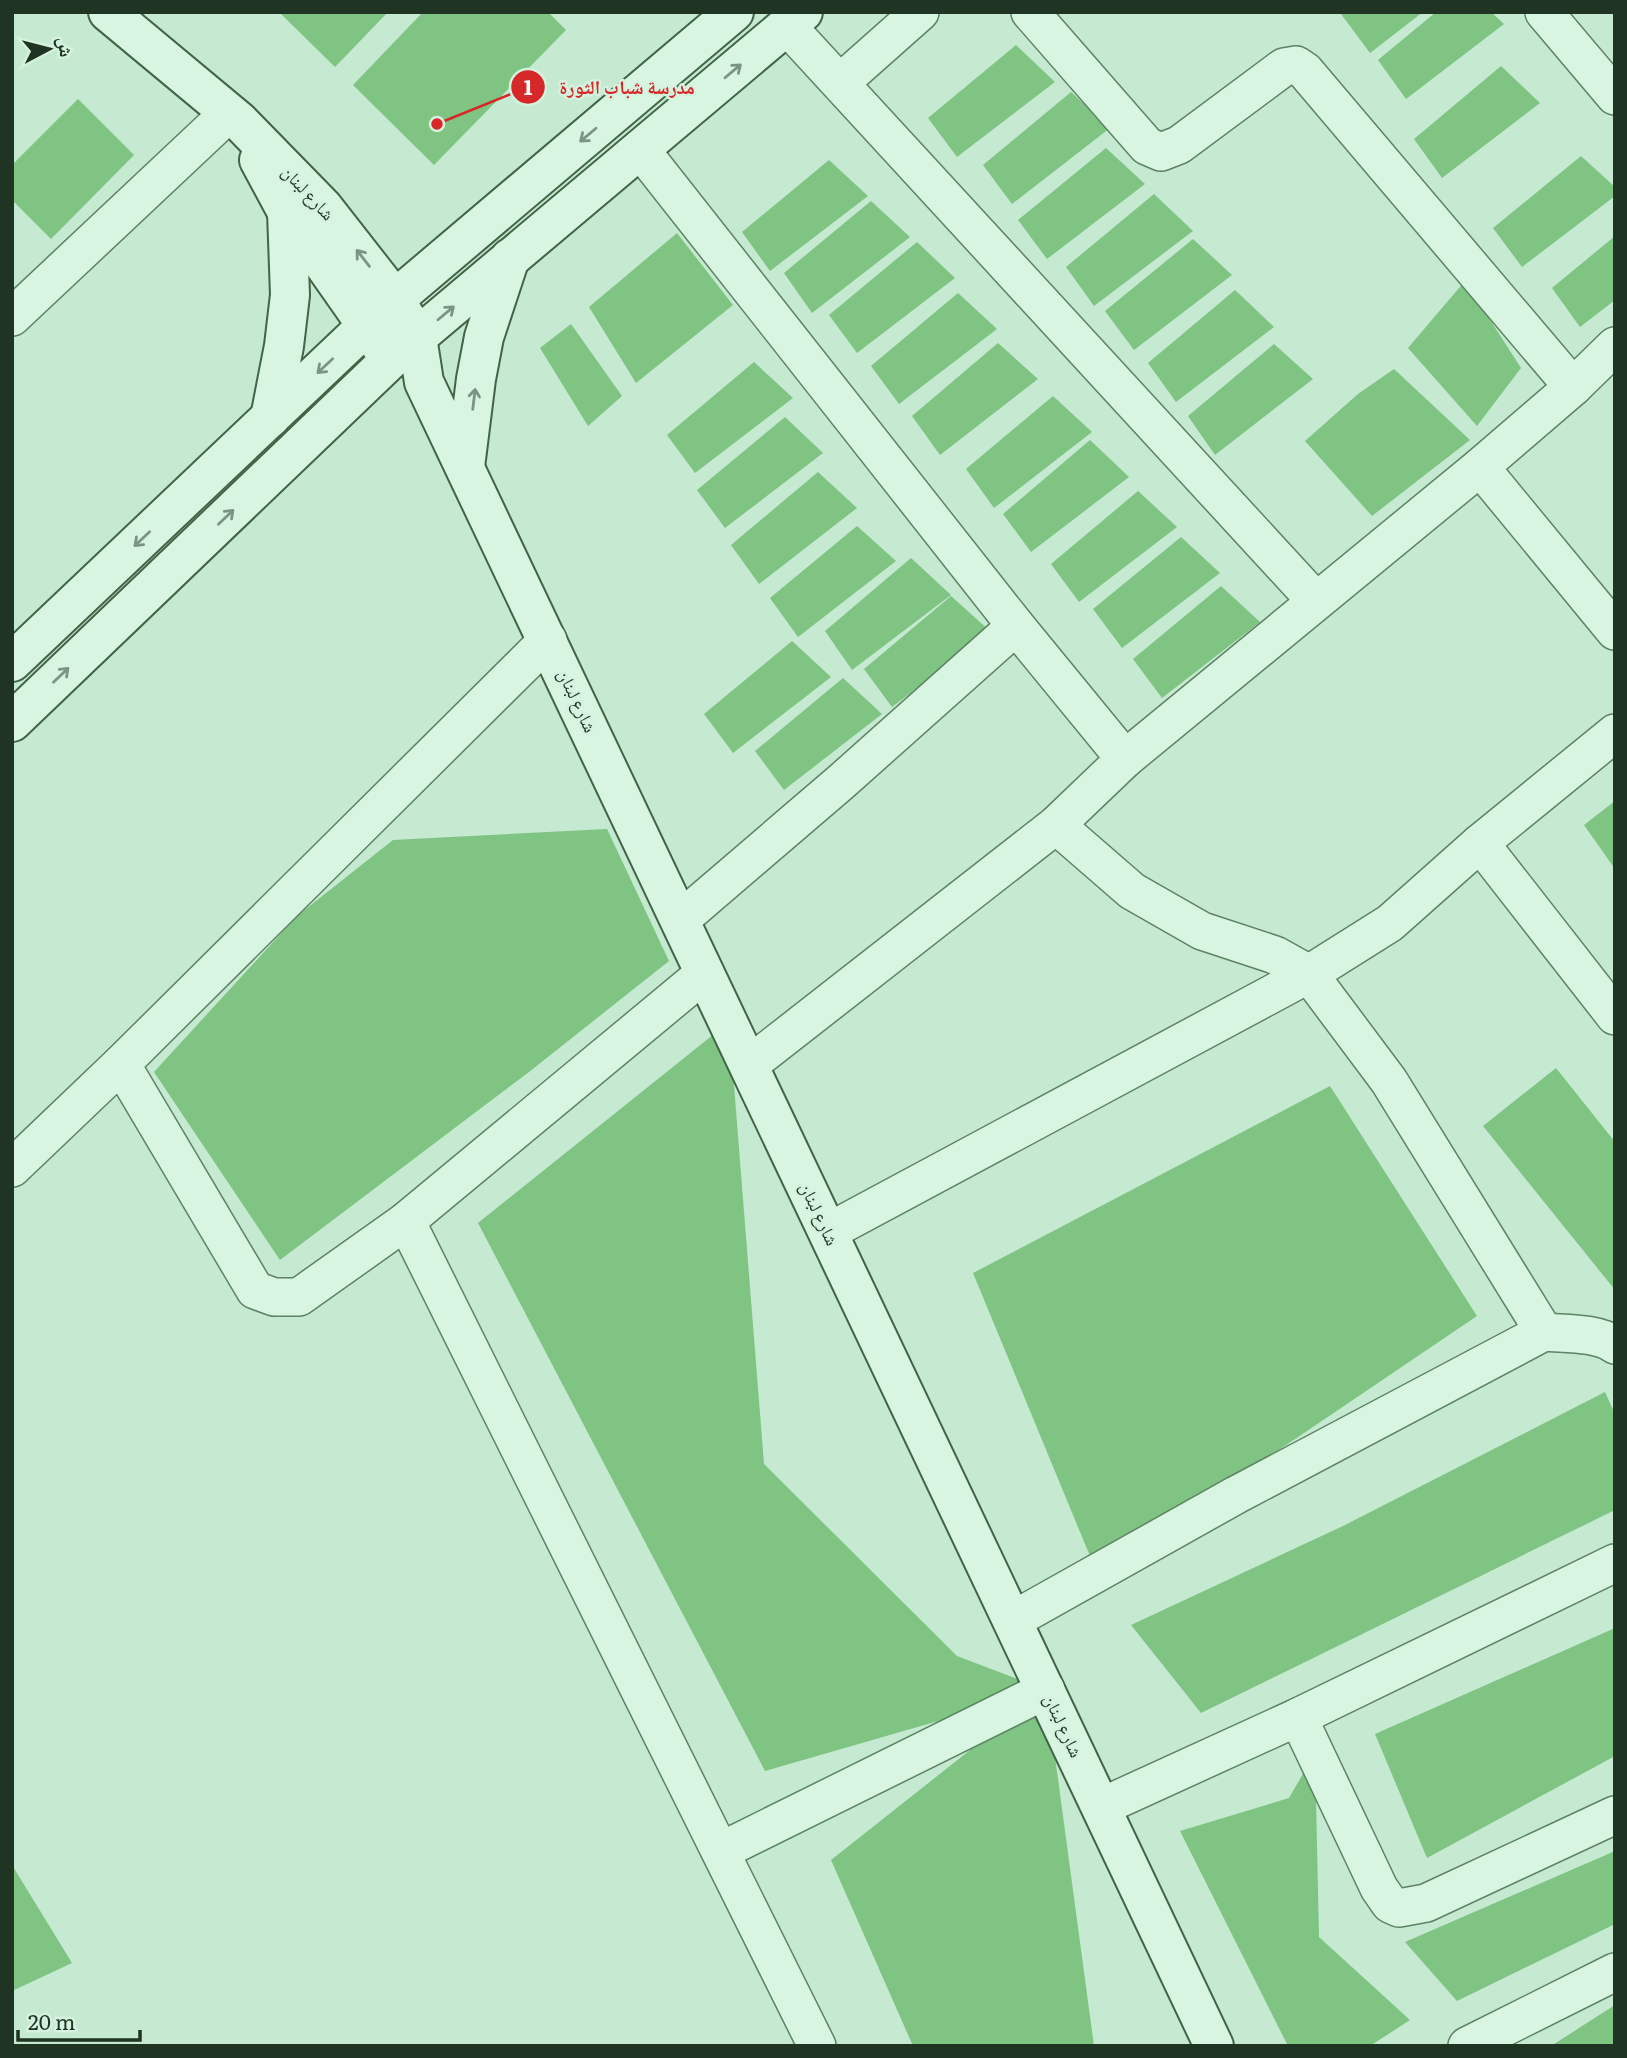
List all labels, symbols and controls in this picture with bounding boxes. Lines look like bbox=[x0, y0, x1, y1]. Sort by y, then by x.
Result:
north arrow bbox=[14, 14, 84, 84]
text: ش bbox=[52, 35, 82, 59]
one-way arrow bbox=[723, 63, 741, 79]
callout: مدرسة شباب الثورة bbox=[510, 67, 709, 107]
text: 1 bbox=[524, 70, 533, 101]
text: مدرسة شباب الثورة bbox=[559, 72, 695, 100]
one-way arrow bbox=[579, 127, 597, 143]
street label: شارع لبنان bbox=[276, 158, 342, 226]
one-way arrow bbox=[355, 249, 370, 267]
one-way arrow bbox=[437, 305, 455, 321]
one-way arrow bbox=[317, 357, 334, 374]
one-way arrow bbox=[467, 388, 480, 411]
one-way arrow bbox=[217, 509, 234, 526]
one-way arrow bbox=[134, 531, 151, 548]
street label: شارع لبنان bbox=[552, 664, 605, 737]
one-way arrow bbox=[53, 666, 70, 683]
street label: شارع لبنان bbox=[794, 1177, 847, 1250]
street label: شارع لبنان bbox=[1038, 1689, 1091, 1762]
scale bar bbox=[18, 1998, 140, 2042]
text: 20 m bbox=[28, 2005, 75, 2036]

